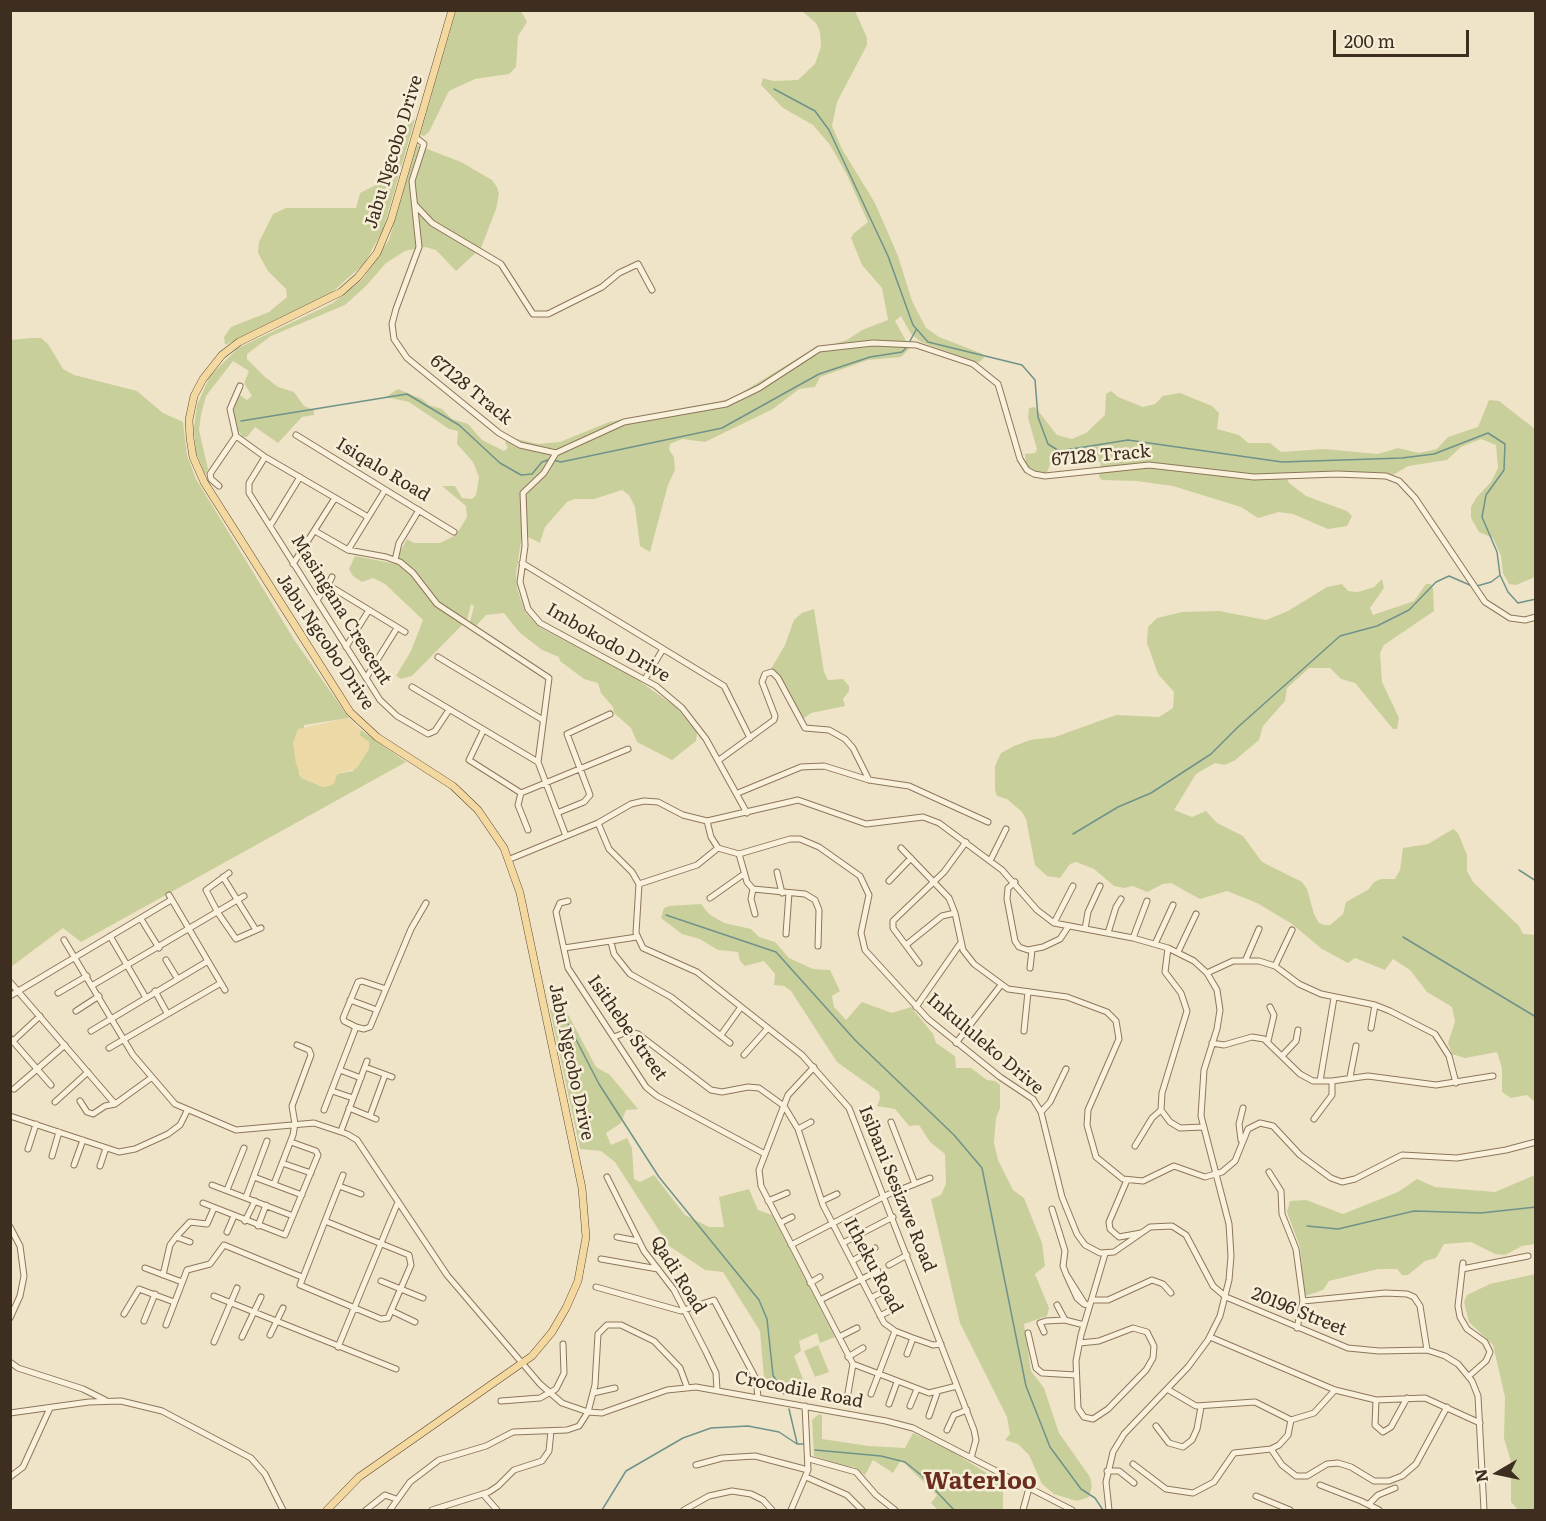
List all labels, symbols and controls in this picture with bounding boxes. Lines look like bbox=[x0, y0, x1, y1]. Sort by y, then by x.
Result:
scale bar bbox=[1336, 18, 1472, 56]
text: 200 m bbox=[1344, 27, 1395, 54]
street label: Jabu Ngcobo Drive bbox=[360, 73, 428, 231]
street label: 67128 Track bbox=[426, 350, 516, 430]
street label: Isiqalo Road bbox=[332, 434, 434, 506]
street label: 67128 Track bbox=[1050, 441, 1152, 471]
street label: Masingana Crescent bbox=[286, 531, 396, 689]
street label: Jabu Ngcobo Drive bbox=[271, 570, 379, 714]
street label: Imbokodo Drive bbox=[542, 599, 674, 687]
street label: Isithebe Street bbox=[583, 971, 671, 1085]
street label: Jabu Ngcobo Drive bbox=[544, 982, 598, 1142]
street label: Inkululeko Drive bbox=[922, 989, 1048, 1099]
street label: Isibani Sesizwe Road bbox=[854, 1103, 940, 1275]
street label: Itheku Road bbox=[839, 1215, 907, 1317]
street label: Qadi Road bbox=[646, 1232, 710, 1318]
street label: 20196 Street bbox=[1248, 1283, 1350, 1341]
street label: Crocodile Road bbox=[733, 1367, 865, 1413]
north arrow bbox=[1468, 1443, 1528, 1503]
text: N bbox=[1467, 1467, 1493, 1484]
district label: Waterloo bbox=[923, 1468, 1037, 1496]

